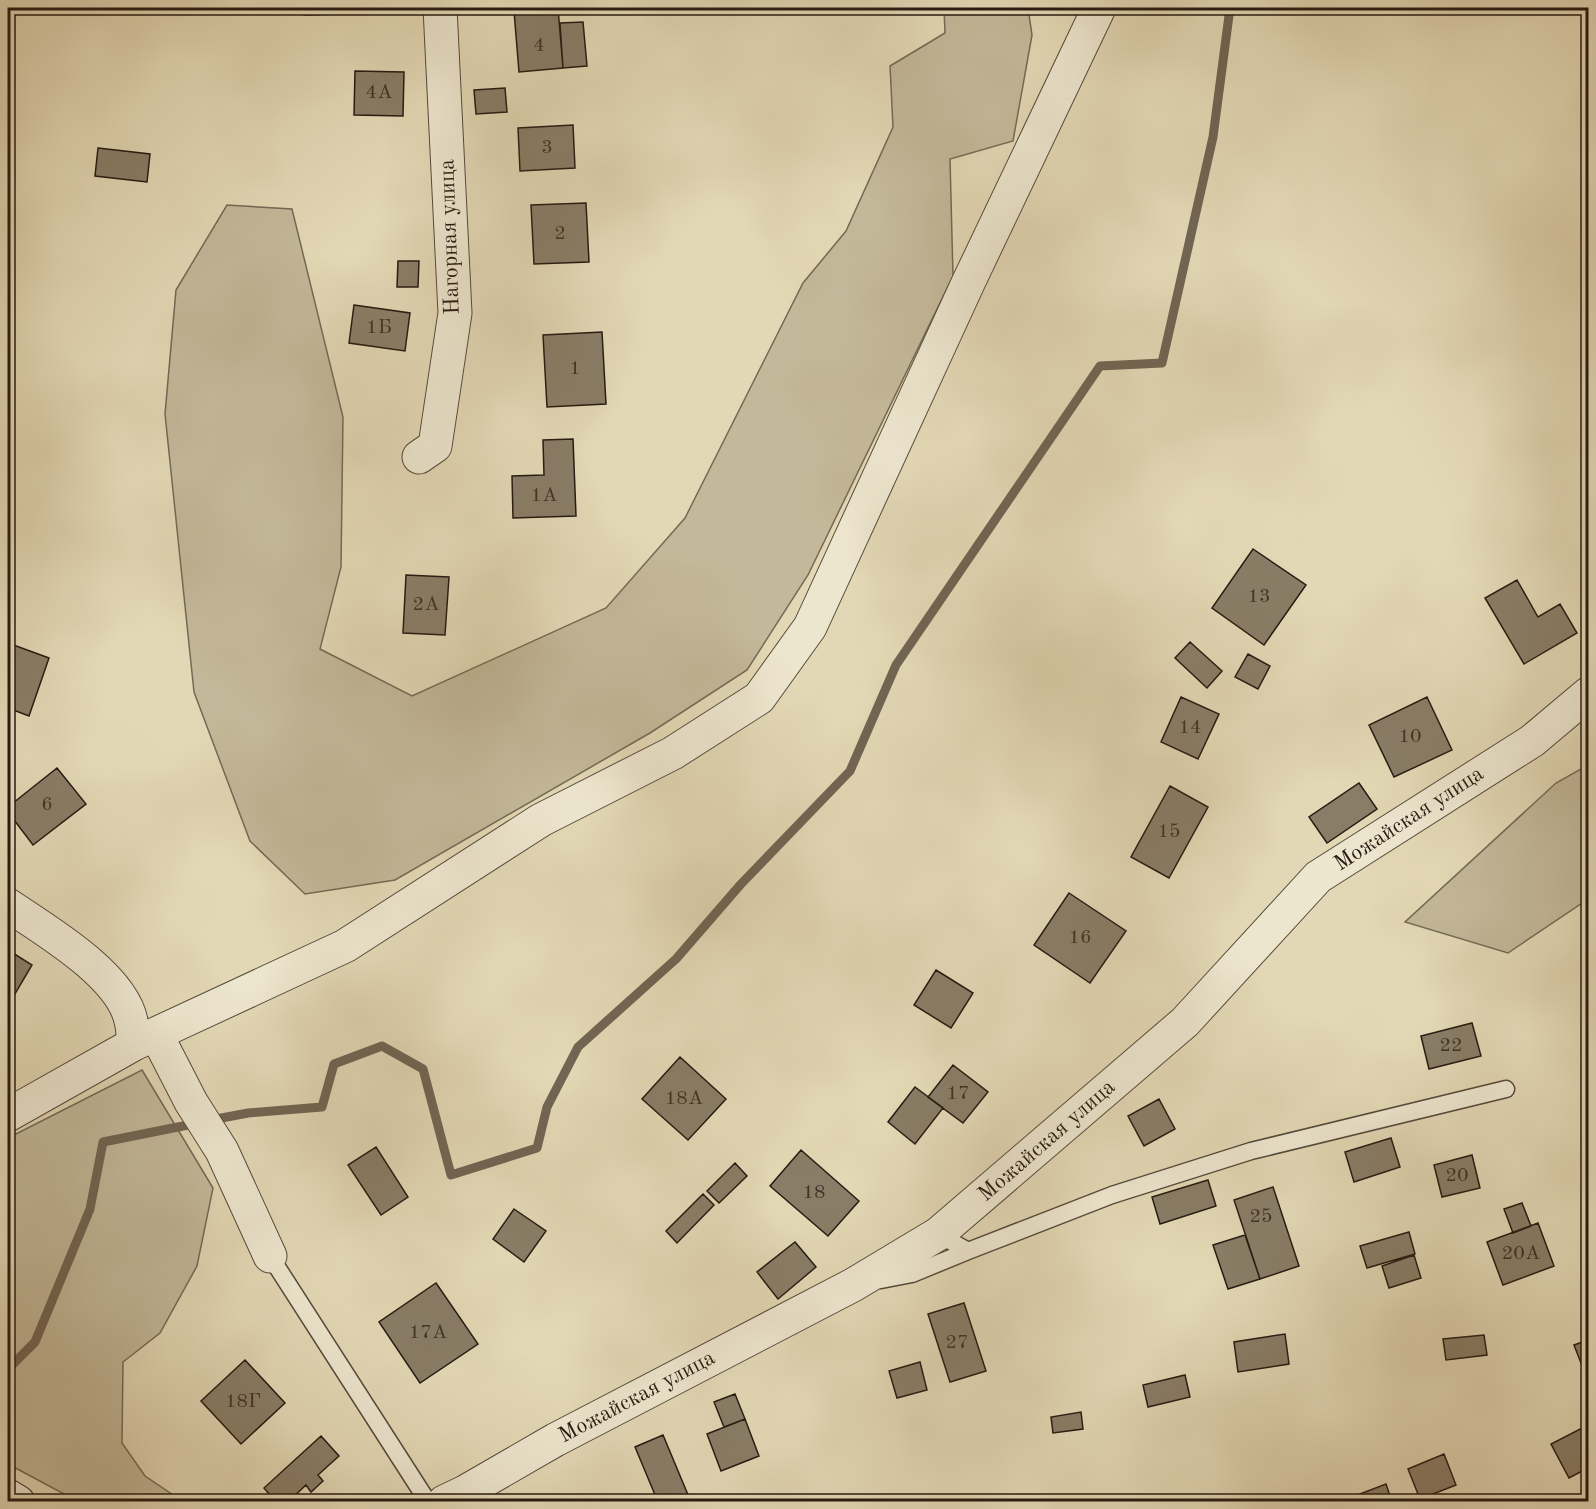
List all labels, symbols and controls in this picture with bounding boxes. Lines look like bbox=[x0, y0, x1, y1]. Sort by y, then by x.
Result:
house number: 4 bbox=[533, 36, 545, 56]
house number: 4А bbox=[366, 83, 392, 103]
house number: 3 bbox=[541, 138, 553, 158]
street label: Нагорная улица bbox=[436, 159, 464, 315]
house number: 2 bbox=[554, 224, 566, 244]
house number: 1Б bbox=[366, 318, 392, 338]
house number: 1 bbox=[569, 359, 581, 379]
house number: 1А bbox=[531, 486, 557, 506]
house number: 13 bbox=[1247, 587, 1271, 607]
house number: 2А bbox=[413, 595, 439, 615]
house number: 14 bbox=[1178, 718, 1202, 738]
house number: 10 bbox=[1398, 727, 1422, 747]
street label: Можайская улица bbox=[1330, 763, 1488, 875]
house number: 6 bbox=[41, 795, 53, 815]
house number: 15 bbox=[1157, 822, 1181, 842]
house number: 16 bbox=[1068, 928, 1092, 948]
house number: 22 bbox=[1439, 1036, 1463, 1056]
street label: Можайская улица bbox=[974, 1076, 1120, 1206]
house number: 17 bbox=[946, 1084, 970, 1104]
house number: 18А bbox=[665, 1089, 703, 1109]
house number: 20 bbox=[1445, 1166, 1469, 1186]
house number: 18 bbox=[802, 1183, 826, 1203]
house number: 25 bbox=[1249, 1207, 1273, 1227]
house number: 20А bbox=[1502, 1244, 1540, 1264]
house number: 17А bbox=[409, 1323, 447, 1343]
house number: 27 bbox=[945, 1333, 969, 1353]
street label: Можайская улица bbox=[555, 1347, 719, 1447]
house number: 18Г bbox=[225, 1392, 261, 1412]

